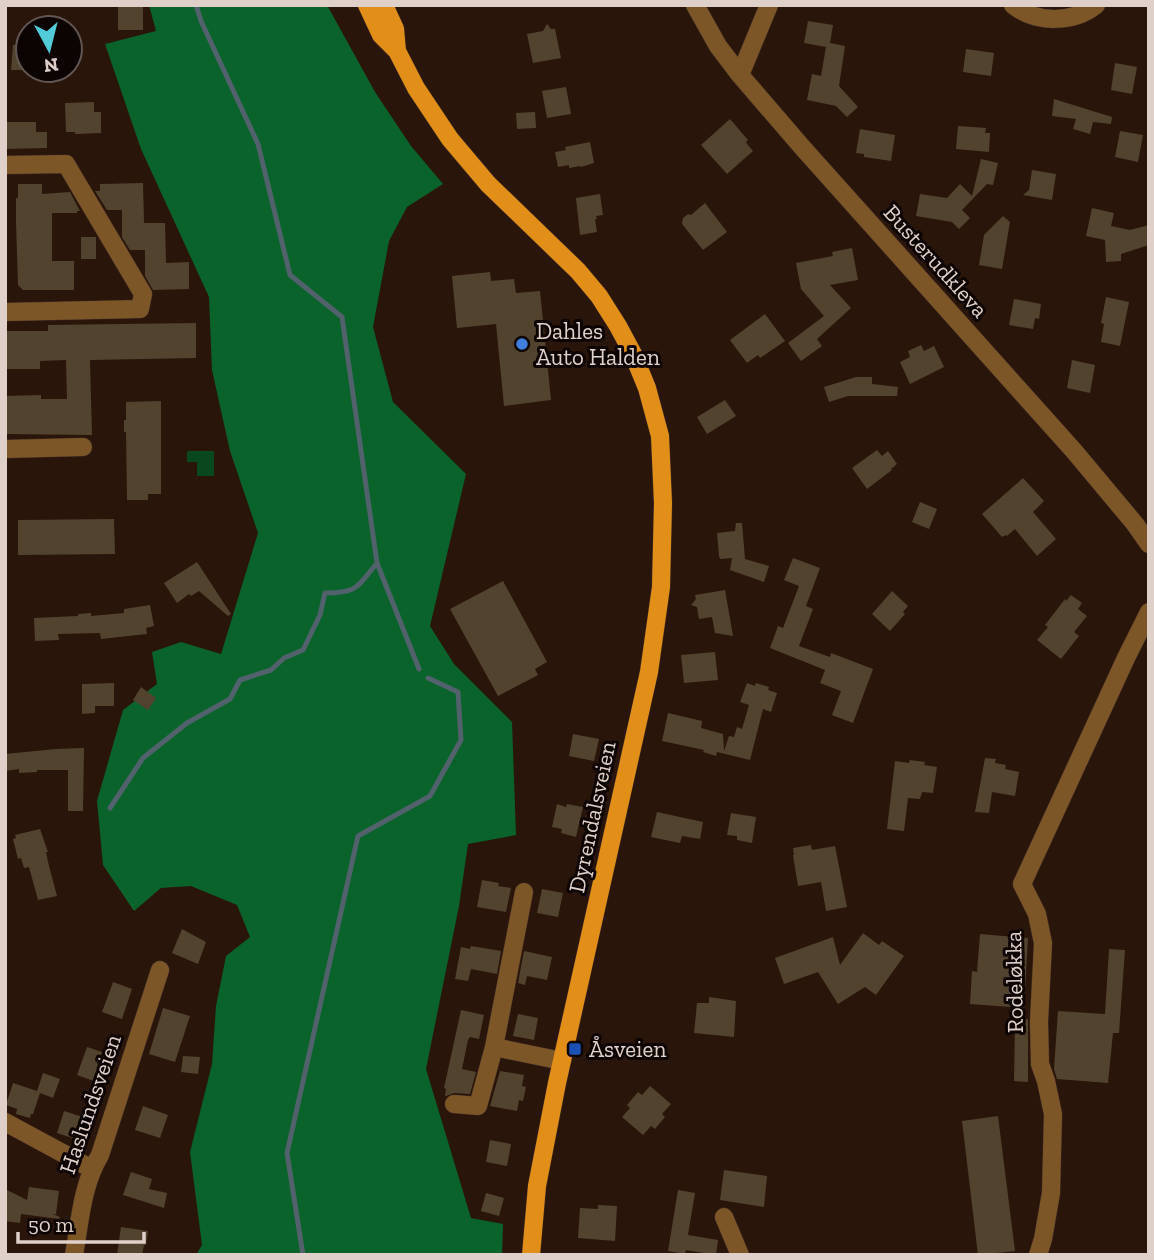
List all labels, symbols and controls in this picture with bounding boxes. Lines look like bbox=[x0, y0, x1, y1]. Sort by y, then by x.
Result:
north arrow bbox=[14, 14, 84, 84]
text: N bbox=[42, 53, 60, 78]
street label: Busterudkleva bbox=[878, 199, 994, 323]
place label: Dahles Auto Halden bbox=[536, 317, 660, 371]
marker: Dahles Auto Halden bbox=[514, 336, 530, 352]
street label: Dyrendalsveien bbox=[562, 739, 622, 895]
street label: Rodeløkka bbox=[999, 931, 1029, 1033]
street label: Haslundsveien bbox=[53, 1031, 127, 1177]
place label: Åsveien bbox=[589, 1035, 667, 1063]
marker: Åsveien bbox=[567, 1041, 583, 1057]
scale bar bbox=[18, 1200, 144, 1244]
text: 50 m bbox=[28, 1212, 74, 1237]

